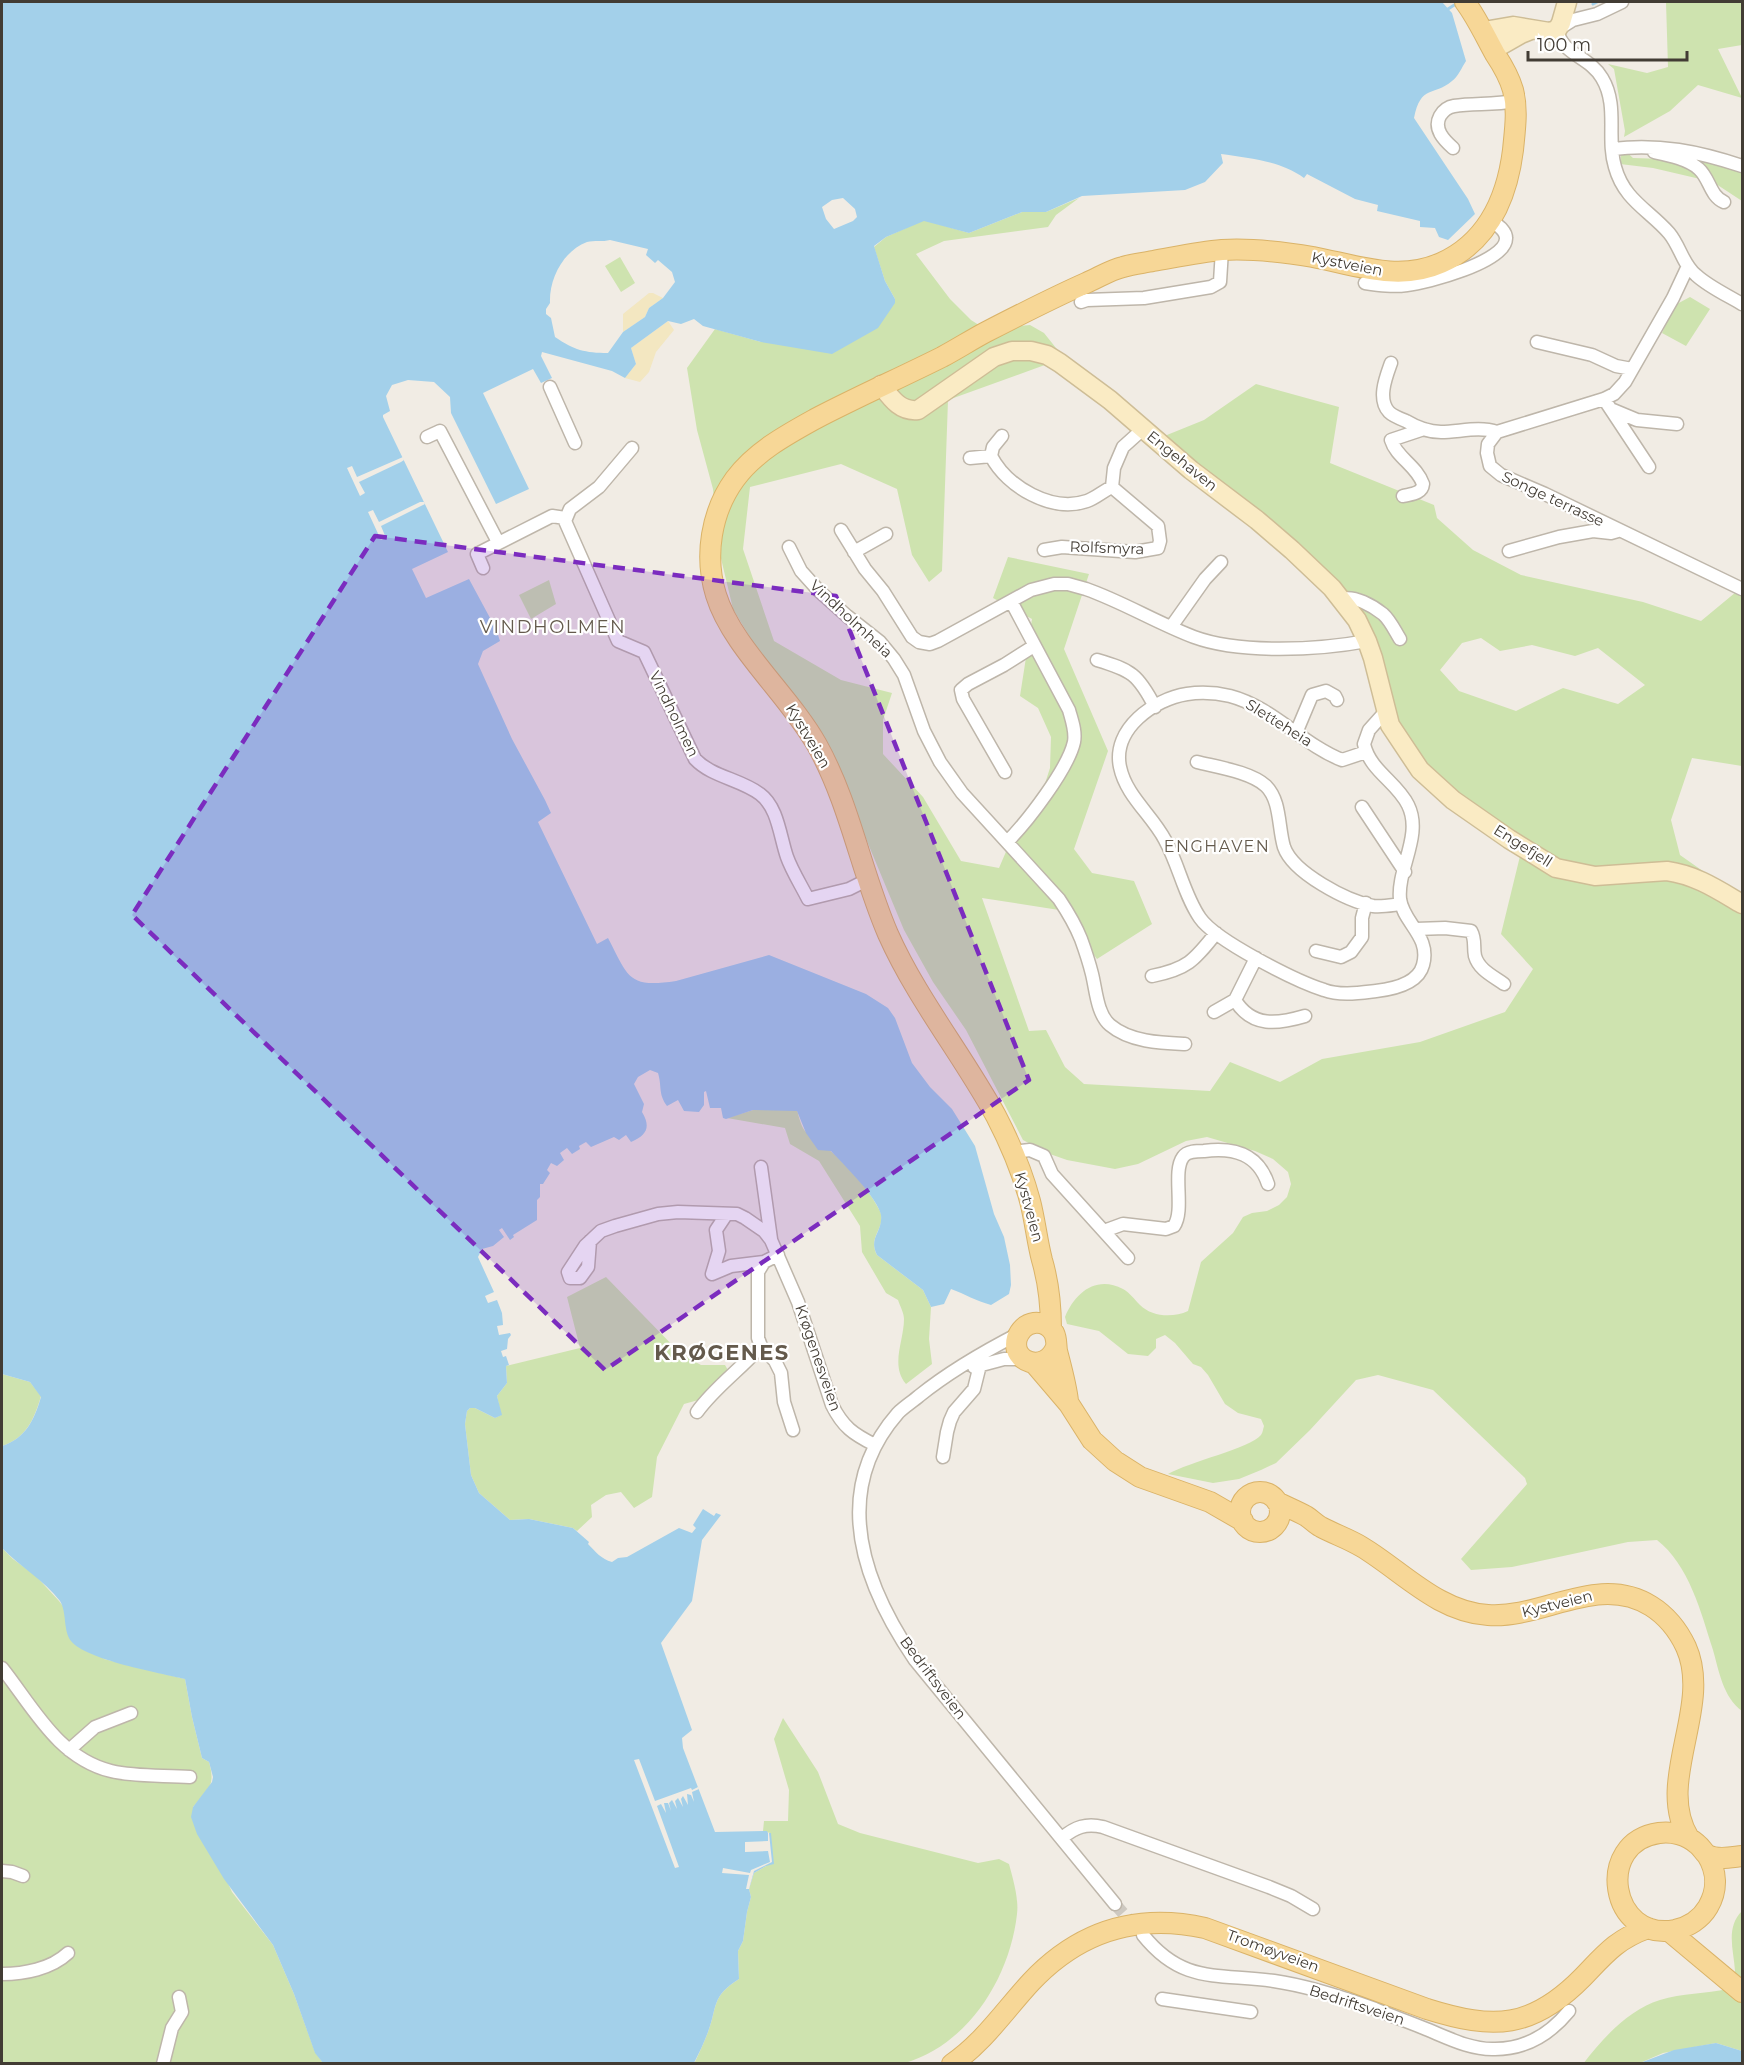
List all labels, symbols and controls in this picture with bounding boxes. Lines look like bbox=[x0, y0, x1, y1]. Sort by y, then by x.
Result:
scale bar bbox=[1528, 24, 1687, 62]
text: 100 m bbox=[1537, 34, 1591, 56]
street label: Kystveien bbox=[1310, 247, 1384, 280]
street label: Engehaven bbox=[1143, 426, 1222, 495]
street label: Songe terrasse bbox=[1499, 467, 1607, 531]
street label: Rolfsmyra bbox=[1069, 537, 1145, 558]
street label: Vindholmheia bbox=[806, 575, 897, 662]
district label: VINDHOLMEN bbox=[480, 616, 626, 638]
street label: Vindholmen bbox=[645, 668, 703, 760]
street label: Sletteheia bbox=[1242, 695, 1316, 751]
street label: Kystveien bbox=[782, 700, 835, 772]
street label: Engefjell bbox=[1490, 820, 1556, 871]
district label: ENGHAVEN bbox=[1164, 837, 1270, 856]
street label: Kystveien bbox=[1011, 1170, 1048, 1244]
street label: Krøgenesveien bbox=[791, 1302, 846, 1414]
district label: KRØGENES bbox=[654, 1340, 790, 1365]
street label: Kystveien bbox=[1520, 1586, 1594, 1621]
street label: Bedriftsveien bbox=[896, 1632, 971, 1723]
street label: Tromøyveien bbox=[1224, 1925, 1322, 1976]
street label: Bedriftsveien bbox=[1307, 1980, 1407, 2029]

